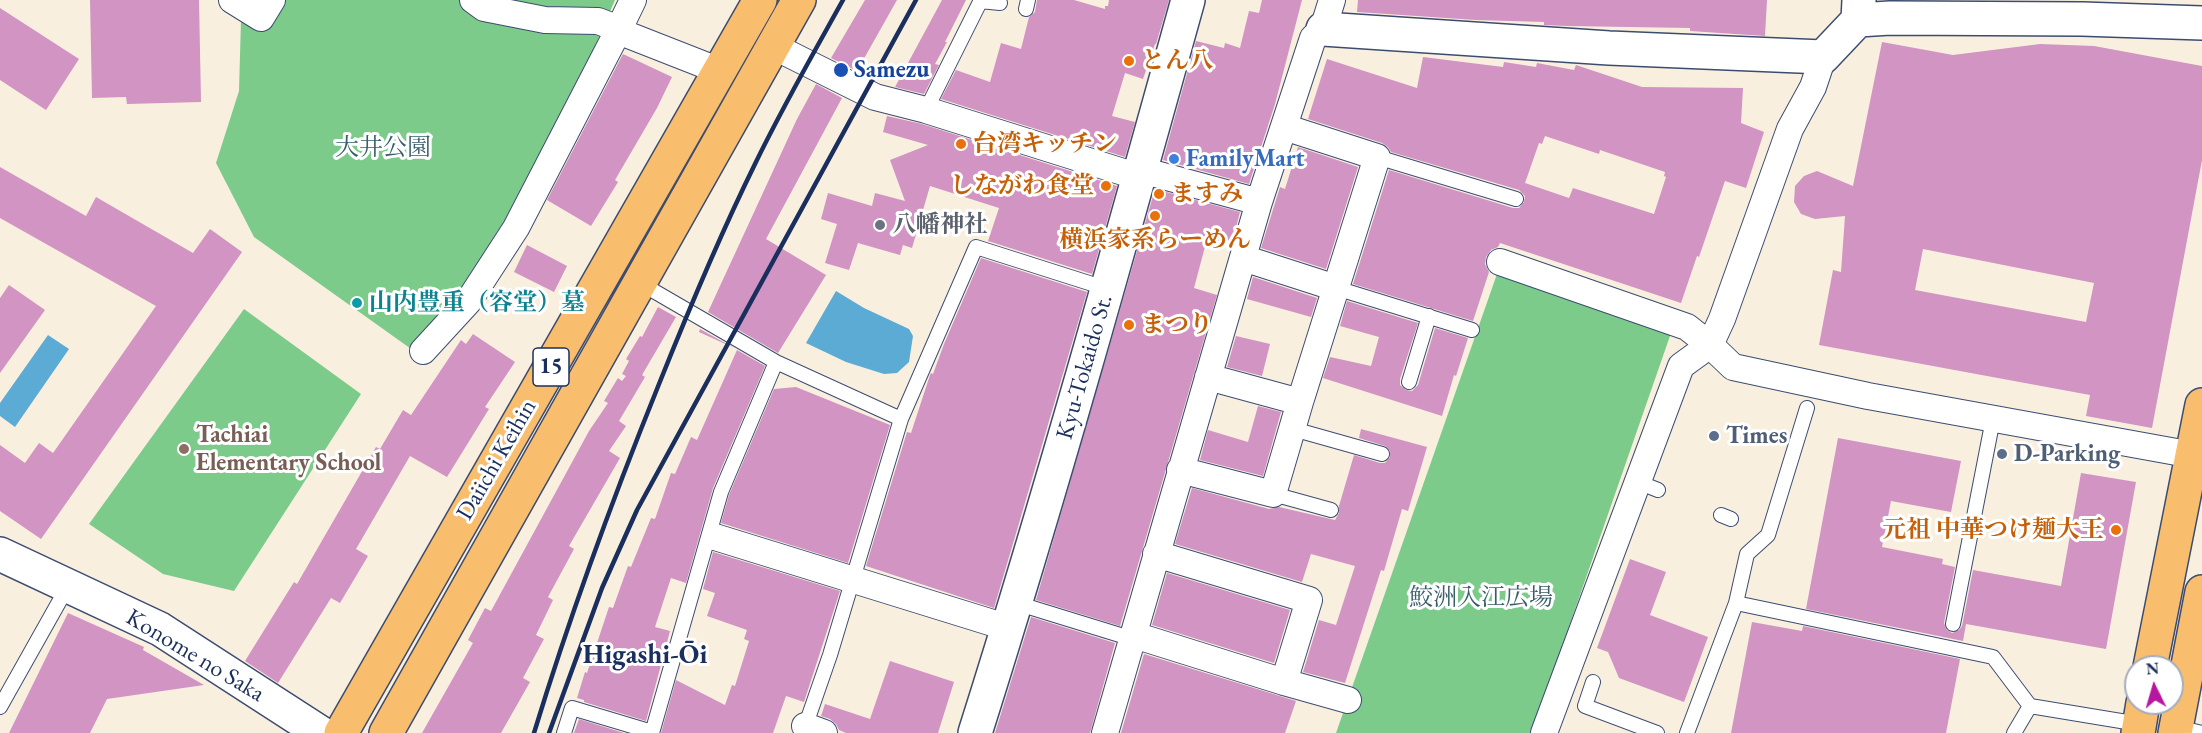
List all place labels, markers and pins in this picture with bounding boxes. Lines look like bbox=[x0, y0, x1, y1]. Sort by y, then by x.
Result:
place label: とん八 bbox=[1141, 47, 1213, 75]
marker: とん八 bbox=[1122, 54, 1136, 68]
place label: Samezu bbox=[854, 56, 929, 84]
marker: Samezu bbox=[832, 61, 850, 79]
place label: 台湾キッチン bbox=[973, 130, 1117, 158]
marker: 台湾キッチン bbox=[954, 137, 968, 151]
place label: FamilyMart bbox=[1186, 145, 1305, 173]
marker: FamilyMart bbox=[1167, 152, 1181, 166]
place label: しながわ食堂 bbox=[950, 172, 1094, 200]
marker: しながわ食堂 bbox=[1099, 179, 1113, 193]
place label: ますみ bbox=[1171, 180, 1243, 208]
marker: ますみ bbox=[1152, 187, 1166, 201]
marker: 横浜家系らーめん bbox=[1148, 209, 1162, 223]
place label: 八幡神社 bbox=[892, 211, 988, 239]
marker: 八幡神社 bbox=[873, 218, 887, 232]
place label: 横浜家系らーめん bbox=[1059, 226, 1251, 254]
place label: 山内豊重（容堂）墓 bbox=[369, 289, 585, 317]
marker: 山内豊重（容堂）墓 bbox=[350, 296, 364, 310]
place label: まつり bbox=[1141, 311, 1213, 339]
marker: まつり bbox=[1122, 318, 1136, 332]
place label: Tachiai Elementary School bbox=[196, 421, 381, 477]
place label: Times bbox=[1726, 422, 1787, 450]
marker: Times bbox=[1707, 429, 1721, 443]
place label: D-Parking bbox=[2014, 440, 2120, 468]
marker: Tachiai Elementary School bbox=[177, 442, 191, 456]
marker: D-Parking bbox=[1995, 447, 2009, 461]
place label: 元祖 中華つけ麺大王 bbox=[1882, 516, 2104, 544]
marker: 元祖 中華つけ麺大王 bbox=[2109, 523, 2123, 537]

